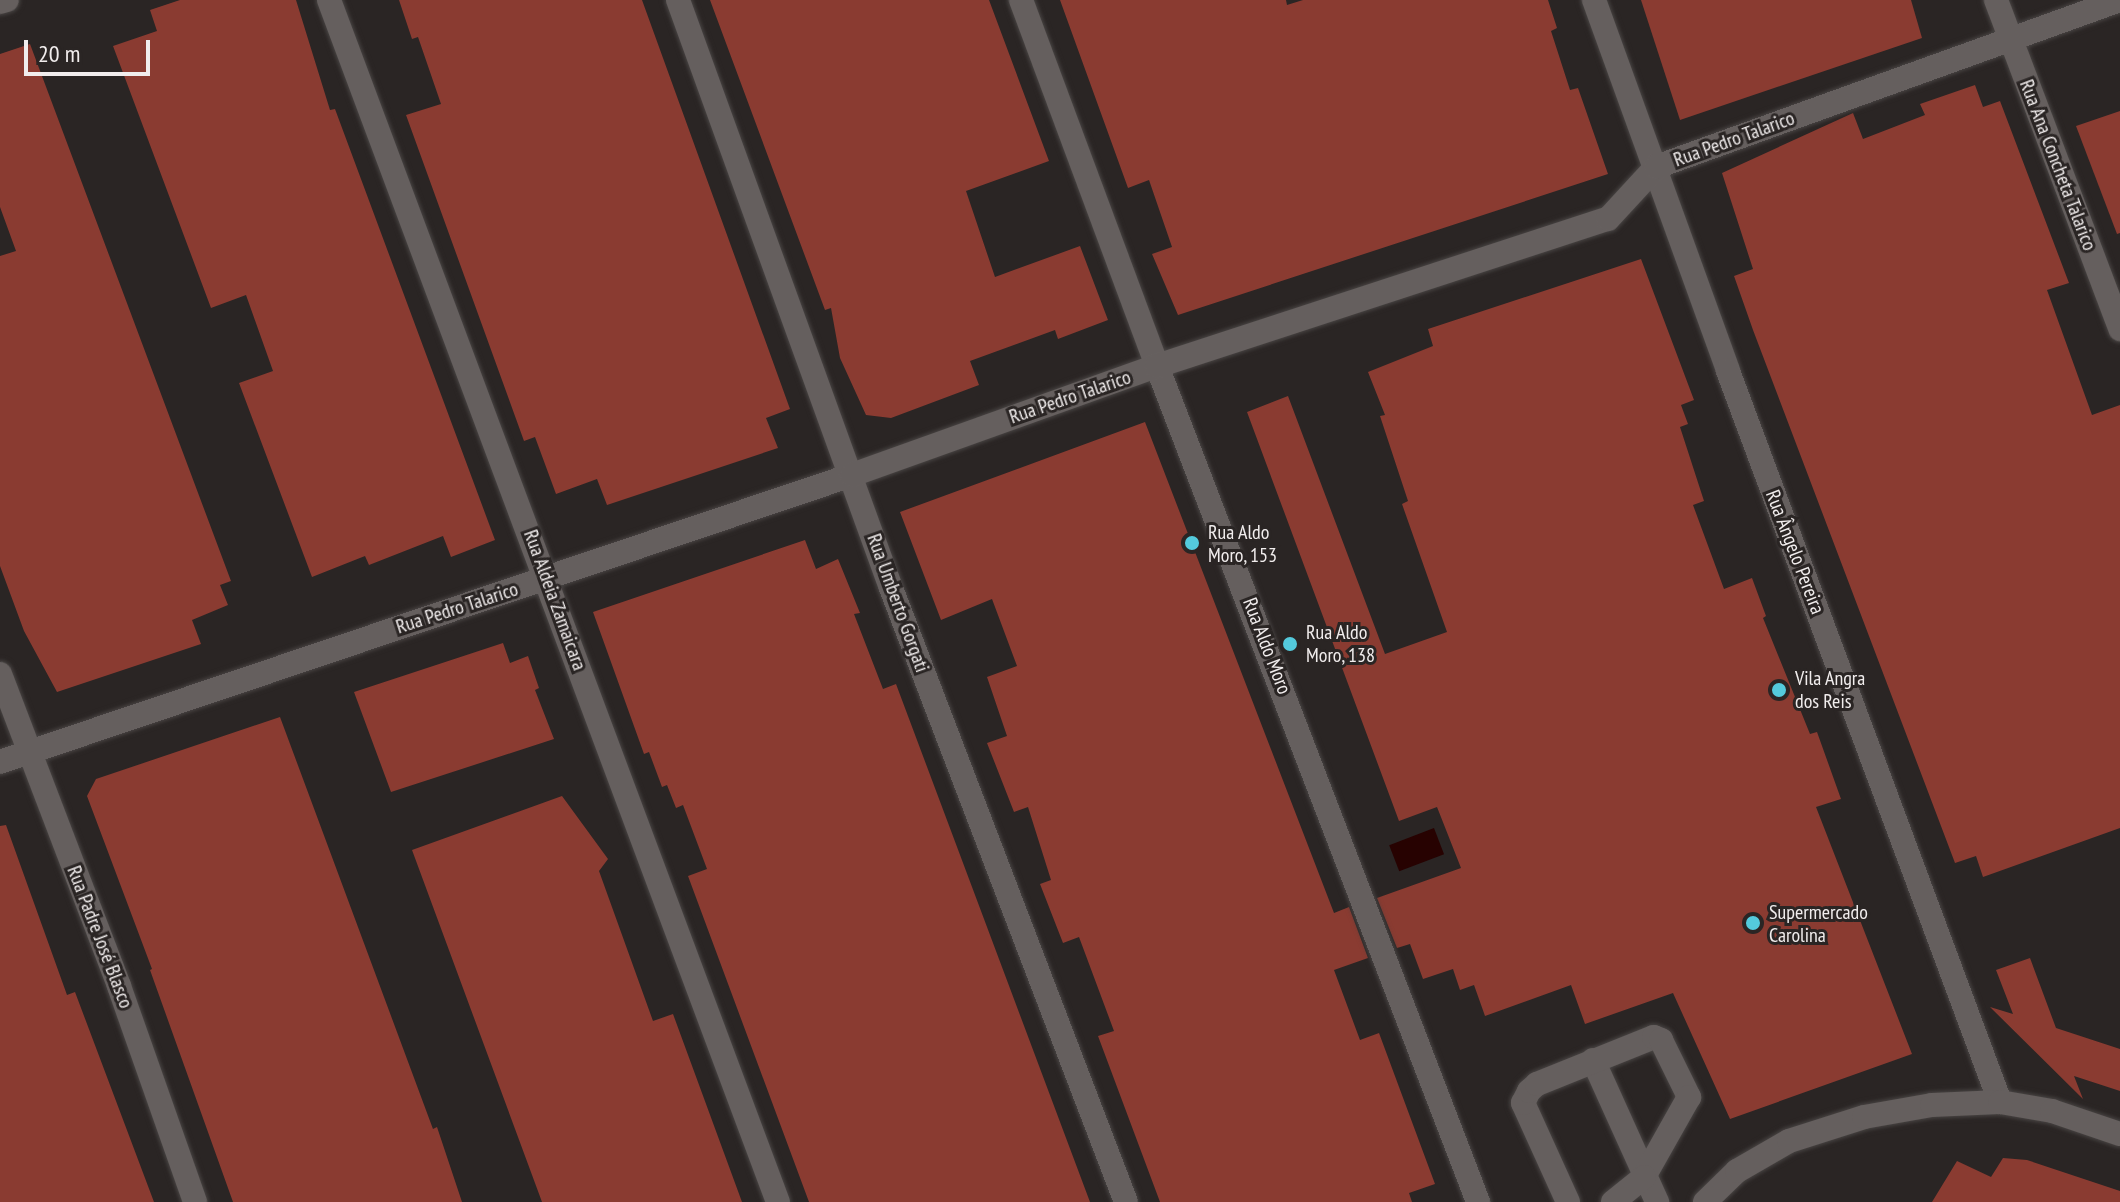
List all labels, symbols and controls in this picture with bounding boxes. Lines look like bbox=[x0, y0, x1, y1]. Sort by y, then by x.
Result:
scale bar bbox=[28, 24, 154, 74]
text: 20 m bbox=[38, 38, 80, 69]
street label: Rua Ana Concheta Talarico bbox=[2014, 76, 2102, 254]
street label: Rua Pedro Talarico bbox=[1670, 106, 1798, 172]
street label: Rua Pedro Talarico bbox=[1006, 365, 1134, 429]
street label: Rua Ângelo Pereira bbox=[1760, 486, 1830, 618]
place label: Rua Aldo Moro, 153 bbox=[1208, 520, 1278, 567]
street label: Rua Aldeia Zamaicara bbox=[518, 526, 592, 674]
street label: Rua Umberto Gorgati bbox=[862, 531, 934, 675]
marker: Rua Aldo Moro, 153 bbox=[1183, 534, 1201, 552]
street label: Rua Pedro Talarico bbox=[393, 577, 521, 639]
street label: Rua Aldo Moro bbox=[1238, 594, 1296, 698]
place label: Rua Aldo Moro, 138 bbox=[1306, 620, 1376, 667]
marker: Rua Aldo Moro, 138 bbox=[1281, 635, 1299, 653]
place label: Vila Angra dos Reis bbox=[1795, 666, 1866, 713]
marker: Vila Angra dos Reis bbox=[1770, 681, 1788, 699]
street label: Rua Padre José Blasco bbox=[62, 862, 138, 1012]
place label: Supermercado Carolina bbox=[1769, 900, 1868, 947]
marker: Supermercado Carolina bbox=[1744, 914, 1762, 932]

